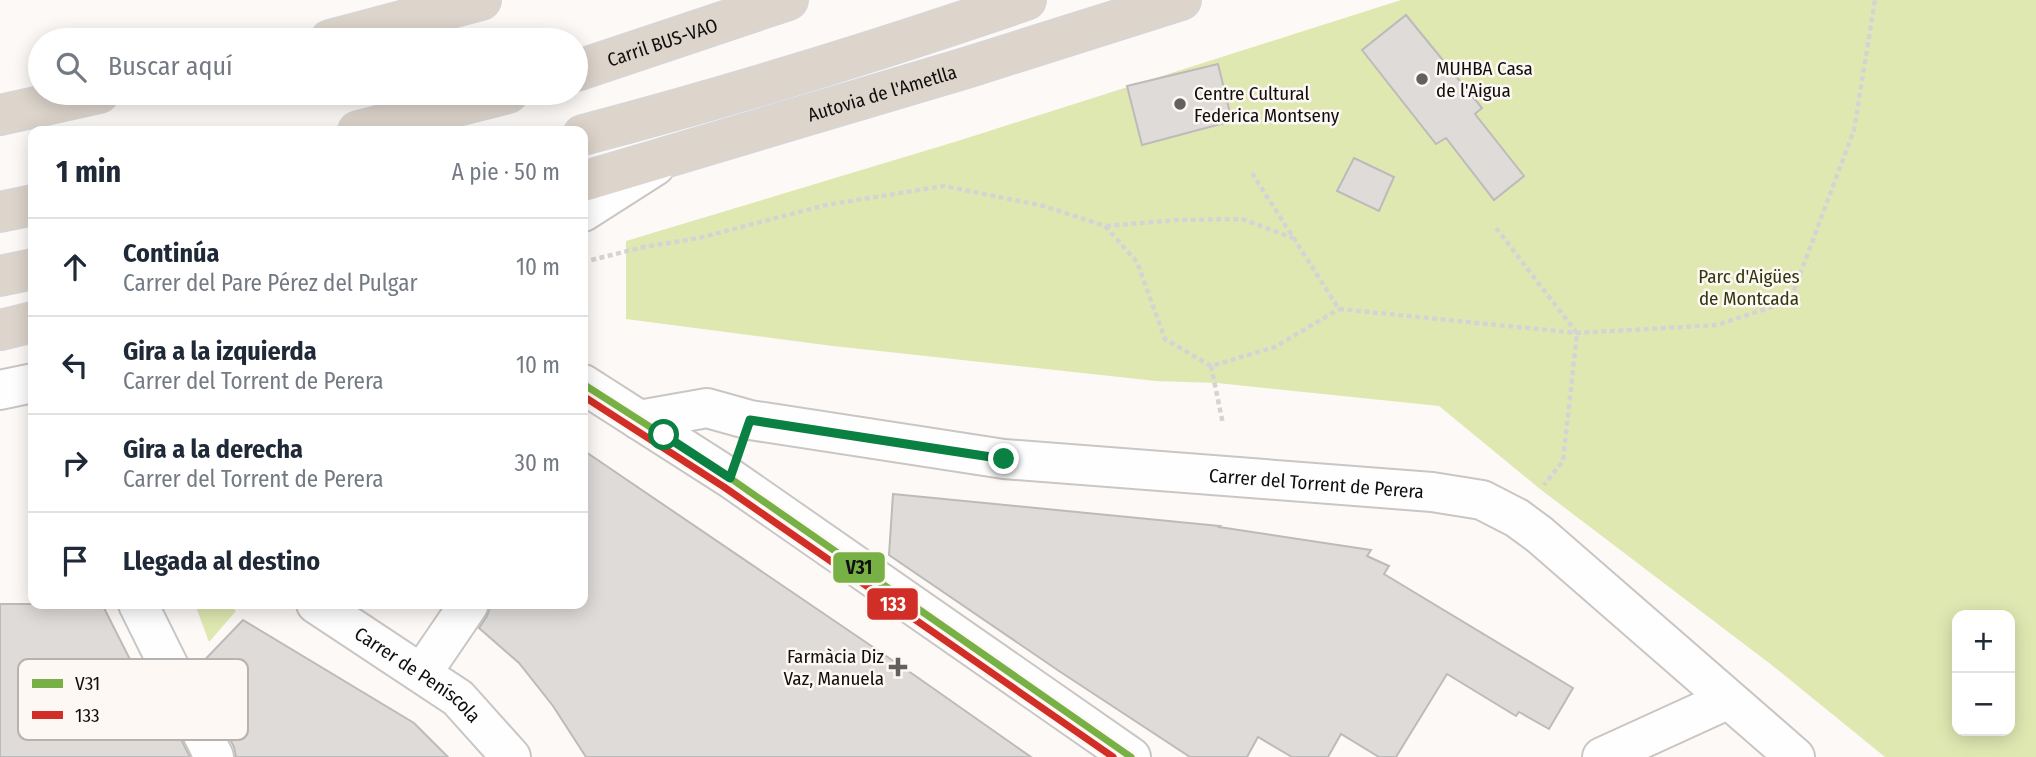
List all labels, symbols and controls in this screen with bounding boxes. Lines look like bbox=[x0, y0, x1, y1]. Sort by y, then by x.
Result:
street label: Carril BUS-VAO bbox=[604, 13, 720, 71]
search box bbox=[28, 28, 588, 105]
icon: search bbox=[52, 48, 90, 86]
text: Buscar aquí bbox=[108, 51, 233, 82]
place label: MUHBA Casa de l'Aigua bbox=[1436, 57, 1533, 102]
street label: Autovia de l'Ametlla bbox=[805, 60, 959, 126]
marker: MUHBA Casa de l'Aigua bbox=[1414, 71, 1430, 87]
place label: Centre Cultural Federica Montseny bbox=[1194, 82, 1340, 127]
marker: Centre Cultural Federica Montseny bbox=[1172, 96, 1188, 112]
text: 1 min bbox=[56, 154, 121, 190]
text: A pie · 50 m bbox=[452, 158, 560, 186]
text: Continúa bbox=[123, 238, 220, 269]
icon: ahead bbox=[56, 248, 94, 286]
text: 10 m bbox=[516, 253, 560, 281]
park label: Parc d'Aigües de Montcada bbox=[1698, 265, 1800, 310]
text: Carrer del Pare Pérez del Pulgar bbox=[123, 269, 418, 297]
text: Gira a la izquierda bbox=[123, 336, 317, 367]
icon: left bbox=[56, 346, 94, 384]
text: 10 m bbox=[516, 351, 560, 379]
text: Carrer del Torrent de Perera bbox=[123, 367, 384, 395]
route start bbox=[648, 419, 679, 450]
text: Gira a la derecha bbox=[123, 434, 303, 465]
route end bbox=[988, 443, 1019, 474]
icon: right bbox=[56, 444, 94, 482]
text: 30 m bbox=[515, 449, 560, 477]
street label: Carrer del Torrent de Perera bbox=[1208, 463, 1425, 503]
text: Carrer del Torrent de Perera bbox=[123, 465, 384, 493]
icon: arrive bbox=[56, 542, 94, 580]
text: Llegada al destino bbox=[123, 546, 320, 577]
line badge: V31 bbox=[832, 551, 886, 584]
text: V31 bbox=[845, 556, 872, 579]
line badge: 133 bbox=[866, 587, 919, 621]
text: 133 bbox=[880, 593, 906, 616]
map controls bbox=[1952, 610, 2015, 736]
button: + bbox=[1952, 610, 2015, 673]
street label: Carrer de Peníscola bbox=[351, 622, 486, 727]
place label: Farmàcia Diz Vaz, Manuela bbox=[783, 645, 884, 690]
legend bbox=[18, 659, 248, 740]
marker: Farmàcia Diz Vaz, Manuela bbox=[890, 659, 906, 675]
text: V31 bbox=[75, 672, 100, 695]
button: − bbox=[1952, 673, 2015, 736]
text: 133 bbox=[75, 704, 100, 727]

